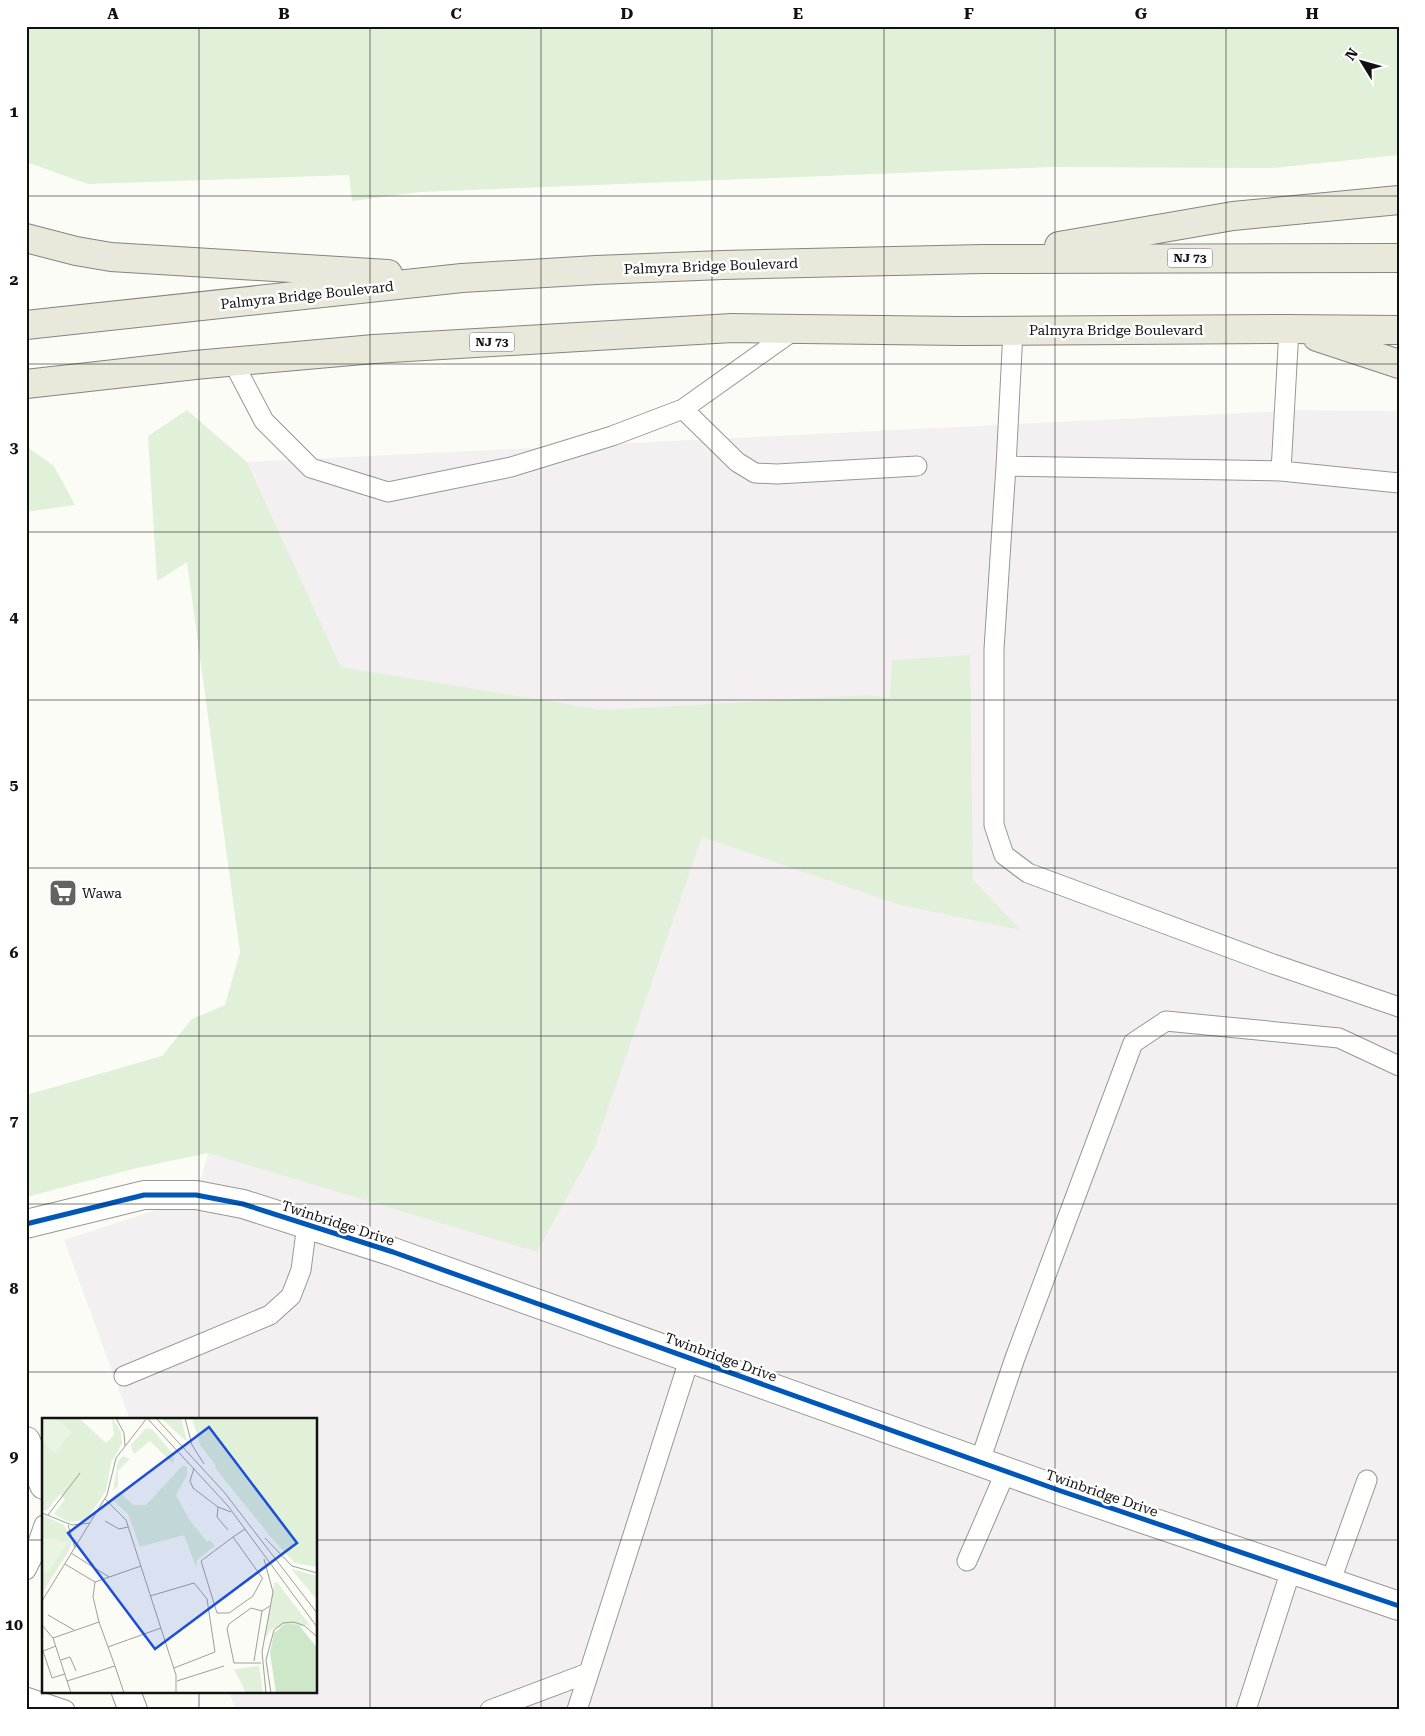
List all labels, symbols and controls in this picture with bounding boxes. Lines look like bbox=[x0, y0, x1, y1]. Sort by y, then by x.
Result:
text: A bbox=[107, 4, 119, 23]
text: B bbox=[278, 4, 290, 23]
text: C bbox=[450, 4, 462, 23]
text: D bbox=[621, 4, 634, 23]
text: E bbox=[793, 4, 803, 23]
text: F bbox=[964, 4, 974, 23]
text: G bbox=[1135, 4, 1148, 23]
text: H bbox=[1305, 4, 1319, 23]
north arrow bbox=[1338, 38, 1388, 88]
text: N bbox=[1342, 45, 1361, 63]
text: 1 bbox=[10, 102, 19, 121]
road number: NJ 73 bbox=[1168, 248, 1212, 268]
street label: Palmyra Bridge Boulevard bbox=[624, 255, 798, 277]
text: 2 bbox=[10, 270, 19, 289]
street label: Palmyra Bridge Boulevard bbox=[220, 278, 394, 312]
street label: Palmyra Bridge Boulevard bbox=[1029, 322, 1203, 338]
road number: NJ 73 bbox=[470, 332, 514, 352]
text: 3 bbox=[10, 438, 19, 457]
text: 4 bbox=[10, 607, 19, 626]
text: 5 bbox=[10, 775, 19, 794]
supermarket icon: Wawa bbox=[48, 878, 78, 908]
place label: Wawa bbox=[82, 885, 122, 901]
text: 6 bbox=[10, 943, 19, 962]
text: 7 bbox=[10, 1111, 19, 1130]
street label: Twinbridge Drive bbox=[279, 1197, 397, 1249]
text: 8 bbox=[10, 1279, 19, 1298]
street label: Twinbridge Drive bbox=[663, 1329, 779, 1385]
inset map bbox=[42, 1418, 318, 1694]
text: 9 bbox=[10, 1447, 19, 1466]
street label: Twinbridge Drive bbox=[1044, 1466, 1161, 1520]
text: 10 bbox=[5, 1615, 23, 1634]

